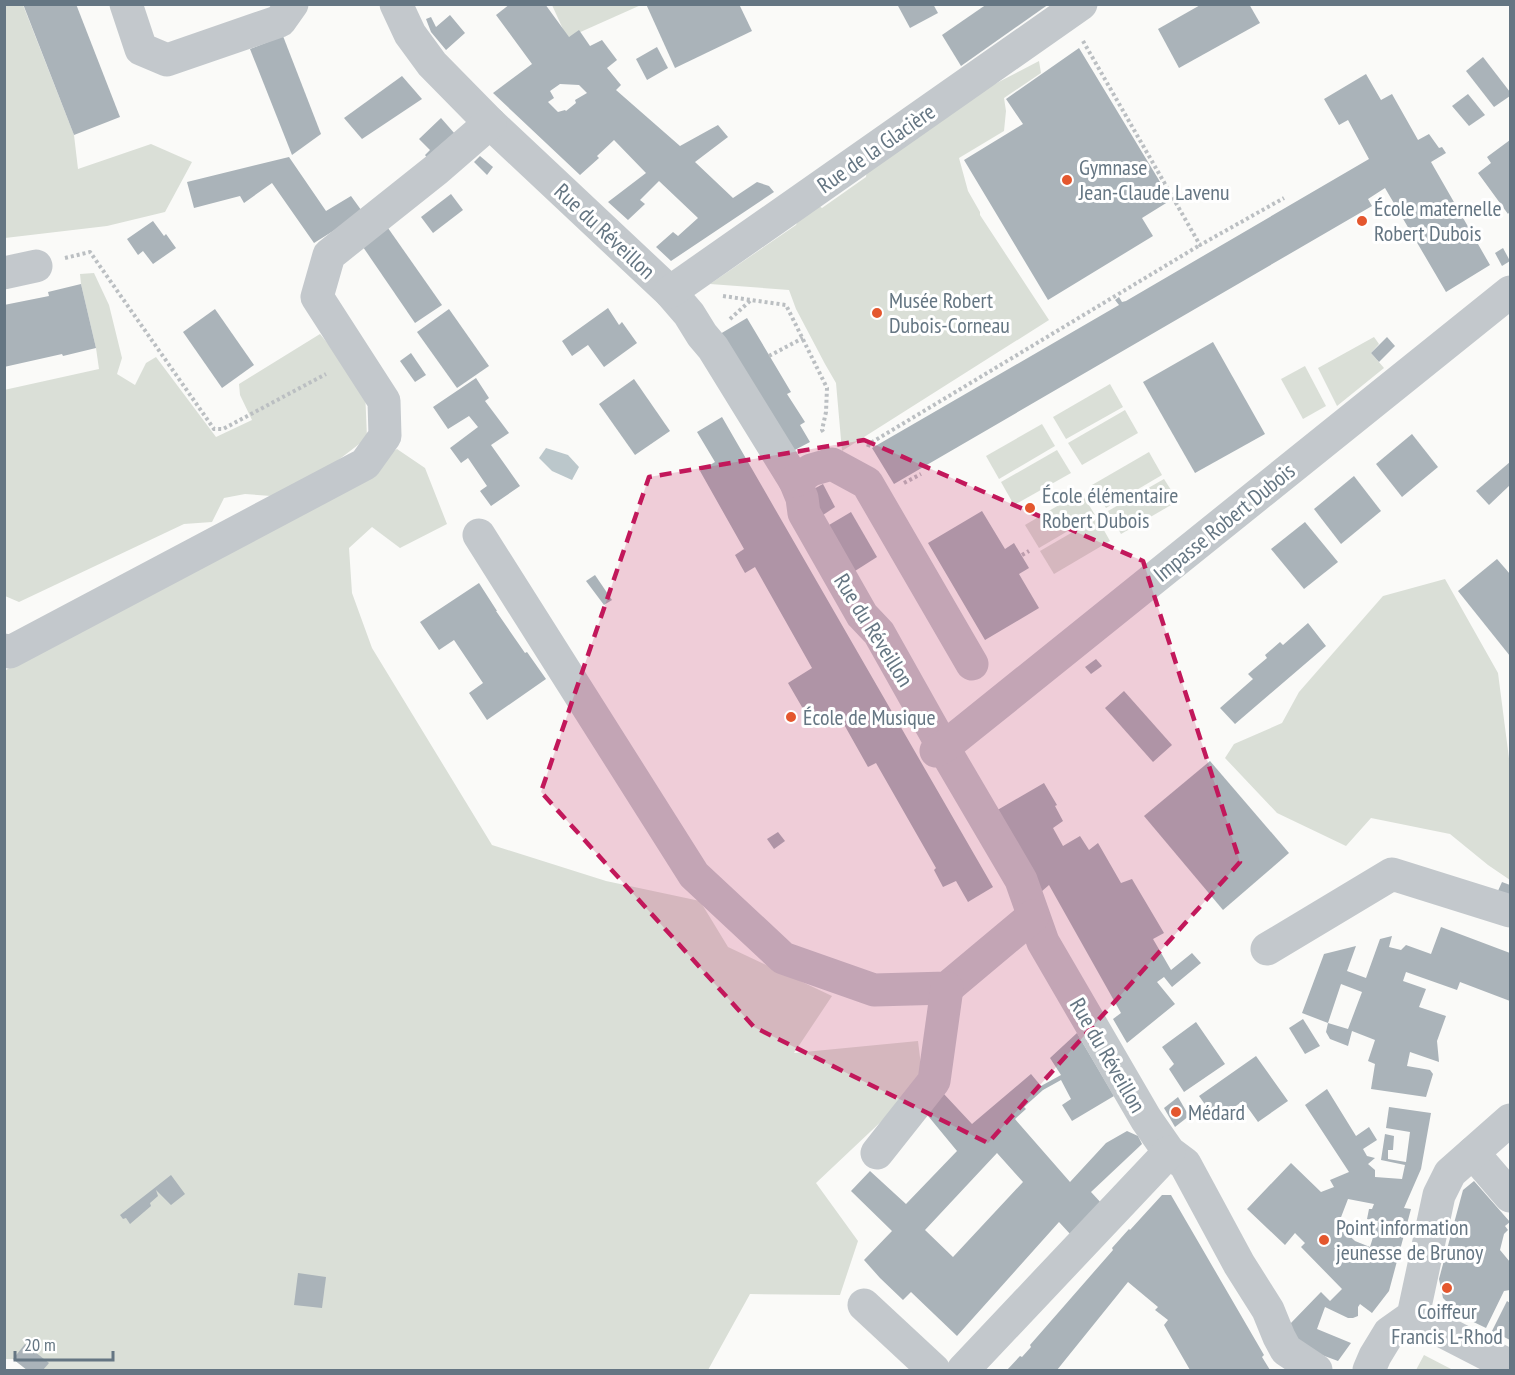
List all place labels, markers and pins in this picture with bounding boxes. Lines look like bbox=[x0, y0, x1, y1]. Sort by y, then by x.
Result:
place label: Gymnase Jean-Claude Lavenu bbox=[1078, 153, 1230, 206]
marker: Gymnase Jean-Claude Lavenu bbox=[1060, 173, 1074, 187]
place label: École maternelle Robert Dubois bbox=[1374, 194, 1501, 247]
marker: École maternelle Robert Dubois bbox=[1355, 214, 1369, 228]
place label: Musée Robert Dubois-Corneau bbox=[889, 286, 1010, 339]
marker: Musée Robert Dubois-Corneau bbox=[870, 306, 884, 320]
place label: École élémentaire Robert Dubois bbox=[1042, 481, 1178, 534]
marker: École élémentaire Robert Dubois bbox=[1023, 501, 1037, 515]
place label: École de Musique bbox=[803, 703, 935, 731]
marker: École de Musique bbox=[784, 710, 798, 724]
place label: Médard bbox=[1188, 1098, 1245, 1126]
marker: Médard bbox=[1169, 1105, 1183, 1119]
place label: Point information jeunesse de Brunoy bbox=[1336, 1213, 1484, 1266]
marker: Point information jeunesse de Brunoy bbox=[1317, 1233, 1331, 1247]
marker: Coiffeur Francis L-Rhod bbox=[1440, 1281, 1454, 1295]
place label: Coiffeur Francis L-Rhod bbox=[1391, 1297, 1503, 1350]

